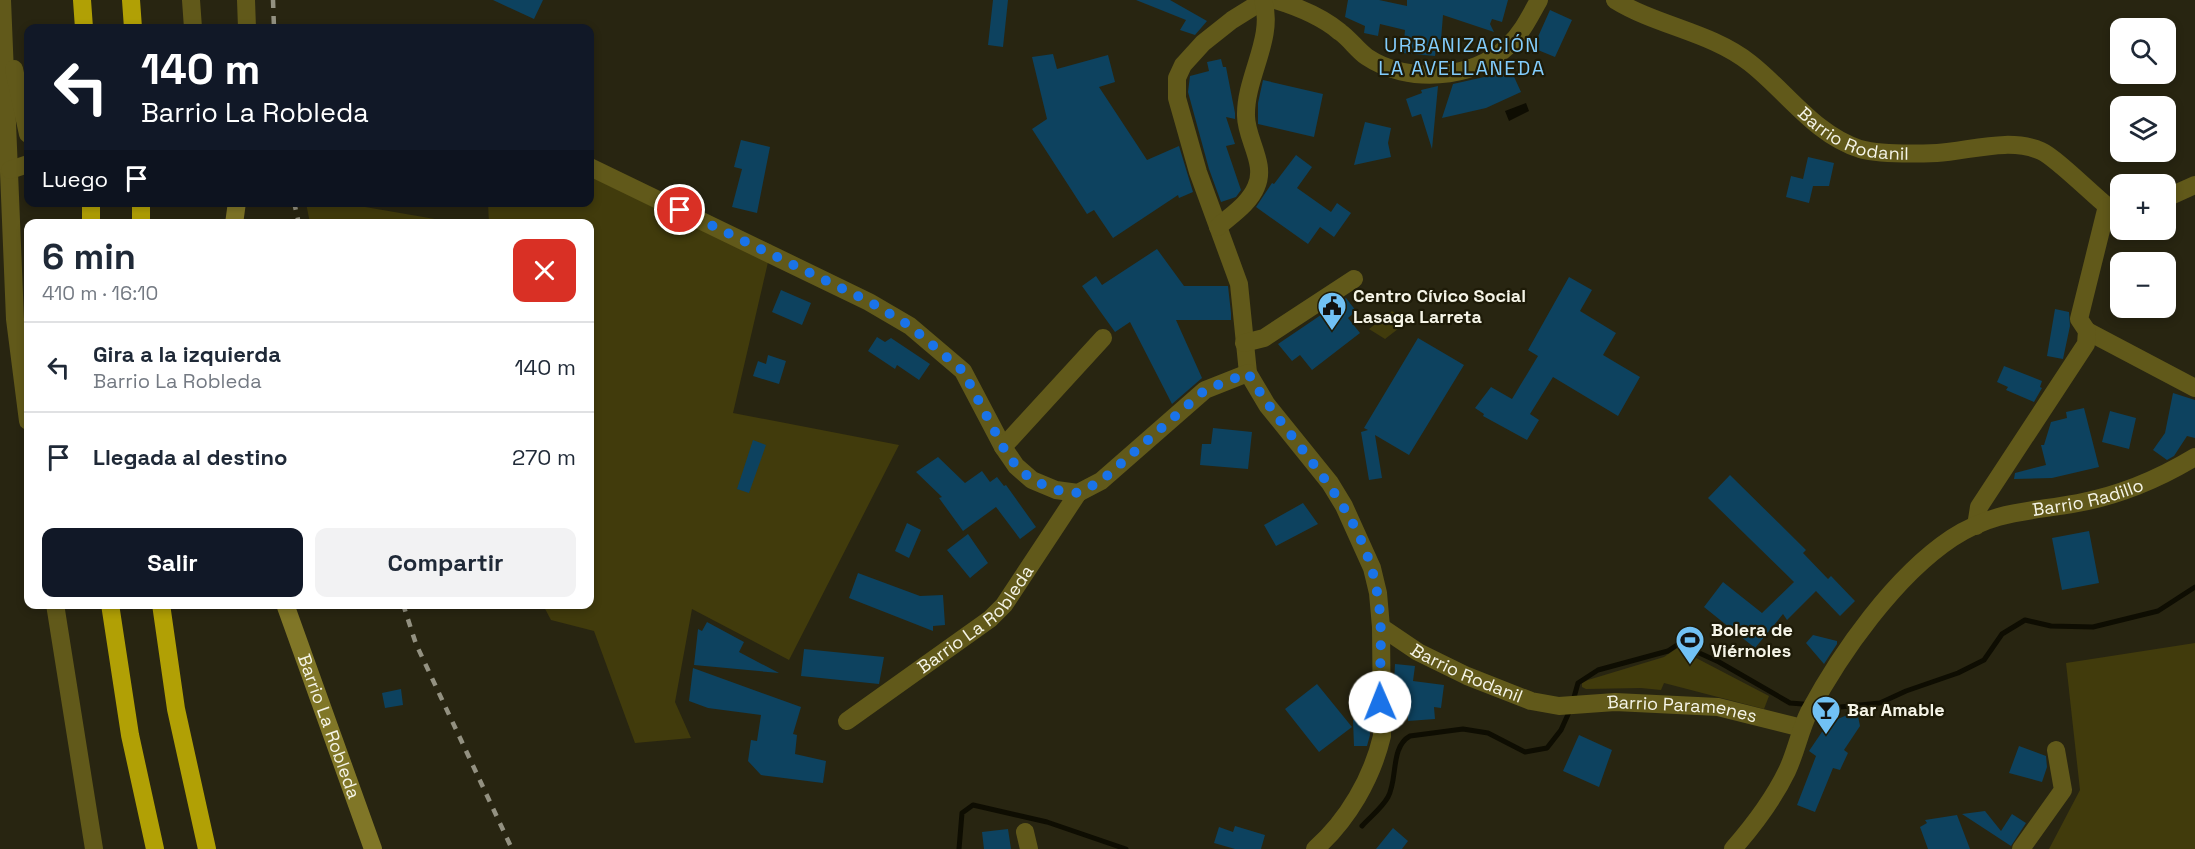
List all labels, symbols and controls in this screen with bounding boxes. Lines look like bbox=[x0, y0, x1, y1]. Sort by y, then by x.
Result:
map controls bbox=[2110, 18, 2176, 318]
button: search bbox=[2110, 18, 2176, 84]
district label: URBANIZACIÓN LA AVELLANEDA bbox=[1378, 32, 1546, 81]
text: 140 m bbox=[141, 43, 260, 96]
icon: left bbox=[42, 48, 120, 126]
text: Barrio La Robleda bbox=[141, 95, 369, 130]
button: layers bbox=[2110, 96, 2176, 162]
street label: Barrio Rodanil bbox=[1793, 102, 1909, 165]
icon: arrive bbox=[120, 162, 153, 195]
text: Luego bbox=[42, 165, 108, 193]
button: + bbox=[2110, 174, 2176, 240]
pin bbox=[654, 184, 705, 235]
icon: arrive bbox=[663, 193, 696, 226]
text: 6 min bbox=[42, 234, 136, 280]
button: close bbox=[513, 239, 576, 302]
button: − bbox=[2110, 252, 2176, 318]
text: 410 m · 16:10 bbox=[42, 280, 158, 306]
place label: Centro Cívico Social Lasaga Larreta bbox=[1353, 284, 1526, 328]
public building icon: Centro Cívico Social Lasaga Larreta bbox=[1316, 290, 1348, 332]
text: Gira a la izquierda bbox=[93, 340, 281, 368]
icon: left bbox=[42, 351, 75, 384]
text: 140 m bbox=[514, 353, 576, 381]
text: Barrio La Robleda bbox=[93, 368, 262, 394]
icon: arrive bbox=[42, 441, 75, 474]
text: Llegada al destino bbox=[93, 443, 287, 471]
text: 270 m bbox=[512, 443, 576, 471]
street label: Barrio Radillo bbox=[2031, 473, 2147, 521]
button: Salir bbox=[42, 528, 303, 597]
button: Compartir bbox=[315, 528, 576, 597]
street label: Barrio La Robleda bbox=[912, 560, 1038, 678]
place label: Bolera de Viérnoles bbox=[1711, 618, 1793, 662]
sports icon: Bolera de Viérnoles bbox=[1674, 624, 1706, 666]
street label: Barrio Rodanil bbox=[1406, 638, 1526, 708]
street label: Barrio La Robleda bbox=[293, 651, 366, 802]
position arrow bbox=[1348, 670, 1412, 734]
street label: Barrio Paramenes bbox=[1606, 690, 1760, 727]
bar icon: Bar Amable bbox=[1810, 694, 1842, 736]
place label: Bar Amable bbox=[1847, 698, 1945, 721]

